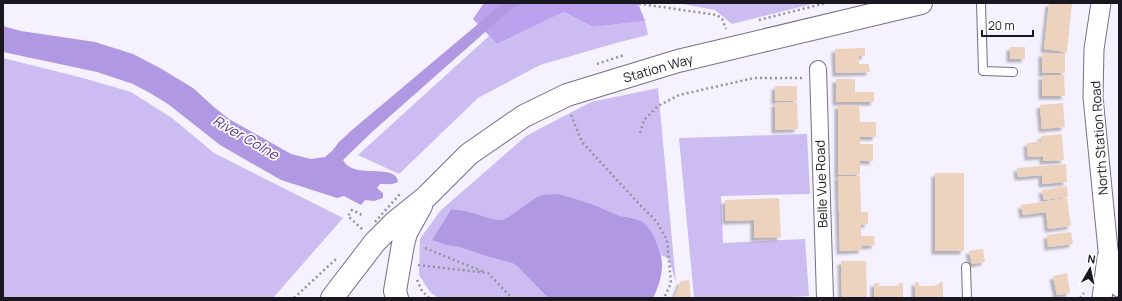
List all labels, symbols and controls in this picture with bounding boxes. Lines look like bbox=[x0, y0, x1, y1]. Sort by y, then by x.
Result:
scale bar bbox=[982, 12, 1033, 38]
text: 20 m bbox=[988, 17, 1015, 34]
street label: Station Way bbox=[621, 49, 695, 87]
street label: North Station Road bbox=[1086, 80, 1112, 196]
water label: River Colne bbox=[210, 111, 283, 164]
street label: Belle Vue Road bbox=[810, 140, 832, 228]
north arrow bbox=[1070, 249, 1110, 289]
text: N bbox=[1087, 251, 1097, 267]

